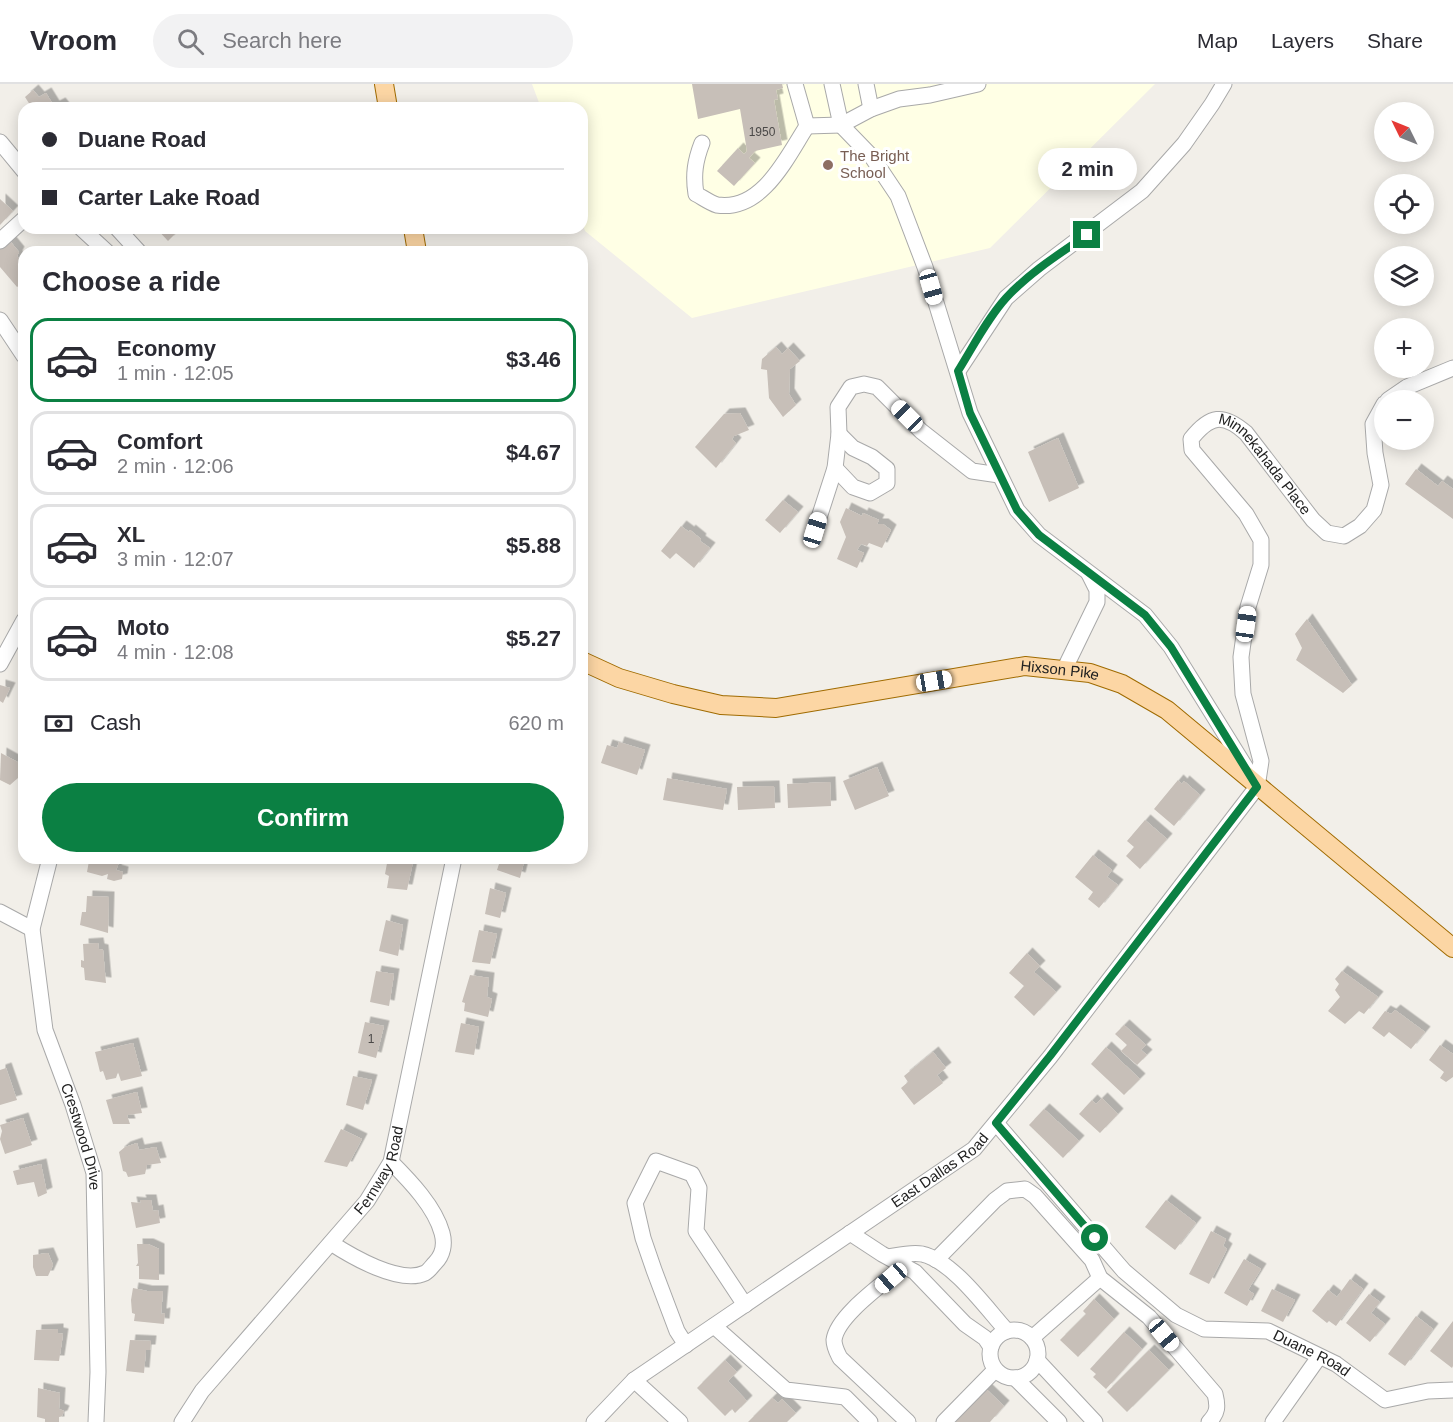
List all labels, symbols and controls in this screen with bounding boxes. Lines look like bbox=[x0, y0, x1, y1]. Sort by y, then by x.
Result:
search box bbox=[153, 14, 573, 68]
text: Vroom bbox=[30, 25, 117, 56]
icon: search bbox=[174, 25, 207, 58]
text: Search here bbox=[222, 28, 342, 53]
text: Map bbox=[1197, 29, 1238, 52]
text: Layers bbox=[1271, 29, 1334, 52]
text: Share bbox=[1367, 29, 1423, 52]
north arrow bbox=[1374, 102, 1434, 162]
map controls bbox=[1374, 102, 1434, 450]
house number: 1950 bbox=[749, 125, 776, 139]
text: Duane Road bbox=[78, 127, 206, 152]
place label: The Bright School bbox=[840, 147, 910, 181]
callout: 2 min bbox=[1038, 148, 1136, 190]
marker: The Bright School bbox=[821, 158, 835, 172]
text: 2 min bbox=[1061, 158, 1114, 180]
button: locate bbox=[1374, 174, 1434, 234]
text: Carter Lake Road bbox=[78, 185, 260, 210]
route end bbox=[1073, 221, 1100, 248]
button: layers bbox=[1374, 246, 1434, 306]
text: Choose a ride bbox=[42, 267, 221, 297]
car bbox=[917, 267, 945, 307]
button: + bbox=[1374, 318, 1434, 378]
icon: car bbox=[45, 333, 99, 387]
text: Economy bbox=[117, 336, 216, 361]
text: $3.46 bbox=[506, 347, 561, 372]
text: 1 min · 12:05 bbox=[117, 362, 234, 384]
button: − bbox=[1374, 390, 1434, 450]
car bbox=[888, 397, 926, 435]
street label: Minnekahada Place bbox=[1217, 410, 1315, 518]
icon: car bbox=[45, 426, 99, 480]
text: Comfort bbox=[117, 429, 203, 454]
text: $4.67 bbox=[506, 440, 561, 465]
text: 2 min · 12:06 bbox=[117, 455, 234, 477]
car bbox=[801, 510, 829, 550]
icon: car bbox=[45, 519, 99, 573]
text: XL bbox=[117, 522, 145, 547]
text: $5.88 bbox=[506, 533, 561, 558]
text: 3 min · 12:07 bbox=[117, 548, 234, 570]
car bbox=[1235, 605, 1257, 643]
icon: car bbox=[45, 612, 99, 666]
text: Moto bbox=[117, 615, 170, 640]
text: $5.27 bbox=[506, 626, 561, 651]
text: 4 min · 12:08 bbox=[117, 641, 234, 663]
street label: Hixson Pike bbox=[1020, 657, 1102, 684]
car bbox=[915, 669, 953, 693]
icon: cash bbox=[42, 707, 75, 740]
text: Cash bbox=[90, 710, 141, 735]
text: 620 m bbox=[508, 712, 564, 734]
button: Confirm bbox=[42, 783, 564, 852]
house number: 1 bbox=[368, 1032, 375, 1046]
street label: Crestwood Drive bbox=[58, 1081, 103, 1190]
street label: Fernway Road bbox=[350, 1124, 406, 1218]
street label: East Dallas Road bbox=[888, 1129, 992, 1211]
route start bbox=[1081, 1224, 1108, 1251]
car bbox=[872, 1259, 910, 1297]
car bbox=[1146, 1315, 1182, 1355]
street label: Duane Road bbox=[1271, 1326, 1354, 1380]

